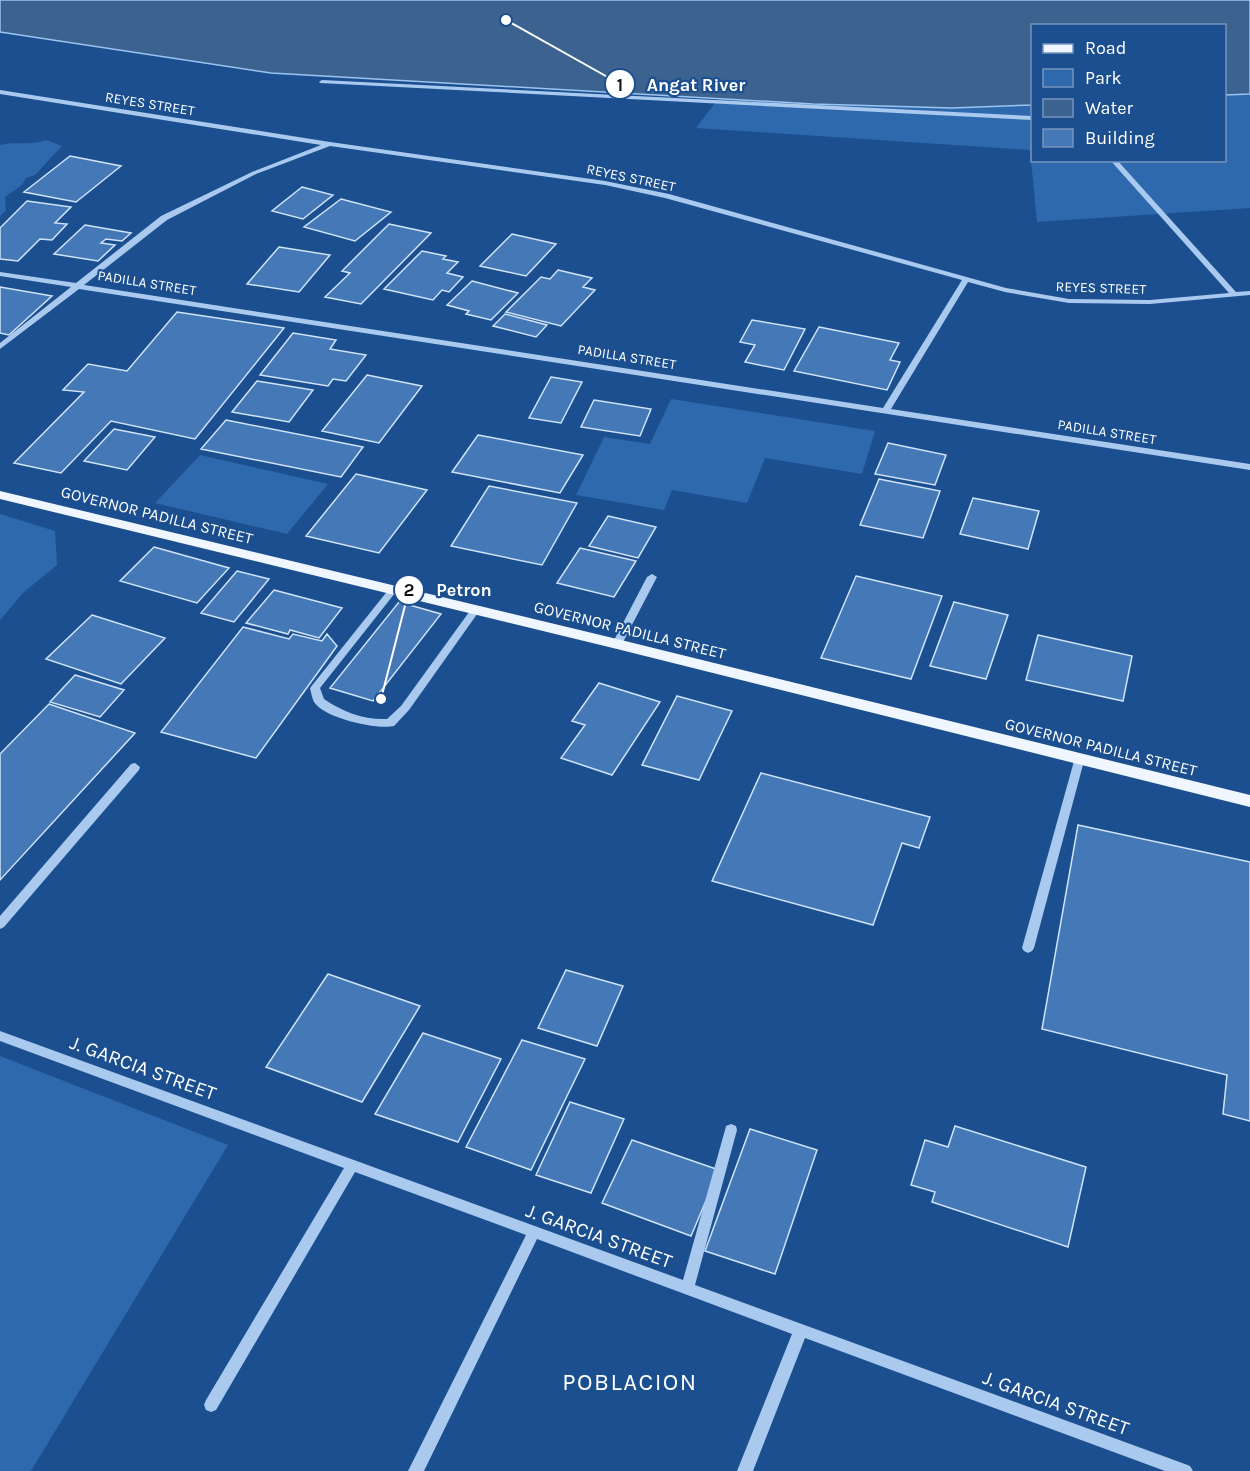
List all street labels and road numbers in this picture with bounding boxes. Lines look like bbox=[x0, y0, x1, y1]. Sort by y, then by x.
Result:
street label: REYES STREET bbox=[104, 89, 196, 119]
street label: REYES STREET bbox=[585, 160, 677, 196]
street label: PADILLA STREET bbox=[96, 267, 198, 299]
street label: REYES STREET bbox=[1055, 278, 1147, 298]
street label: PADILLA STREET bbox=[576, 341, 678, 373]
street label: PADILLA STREET bbox=[1056, 416, 1158, 448]
street label: GOVERNOR PADILLA STREET bbox=[59, 482, 255, 548]
street label: GOVERNOR PADILLA STREET bbox=[532, 597, 728, 663]
street label: GOVERNOR PADILLA STREET bbox=[1003, 714, 1199, 780]
street label: J. GARCIA STREET bbox=[67, 1031, 219, 1105]
street label: J. GARCIA STREET bbox=[523, 1199, 675, 1273]
street label: J. GARCIA STREET bbox=[980, 1366, 1132, 1440]

